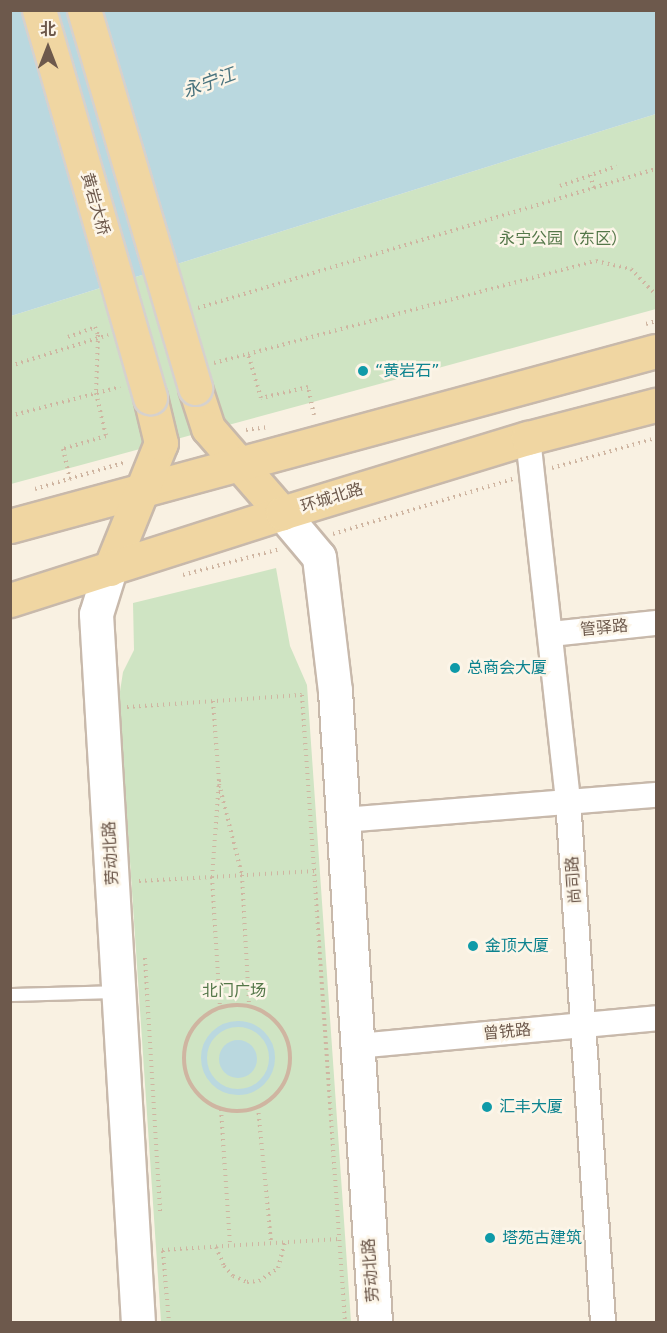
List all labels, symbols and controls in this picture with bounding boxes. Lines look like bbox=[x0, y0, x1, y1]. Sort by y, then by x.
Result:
north arrow bbox=[18, 18, 78, 78]
text: 北 bbox=[40, 20, 56, 39]
water label: 永宁江 bbox=[180, 64, 238, 102]
street label: 黄岩大桥 bbox=[77, 171, 113, 237]
park label: 永宁公园（东区） bbox=[499, 229, 627, 249]
place label: “黄岩石” bbox=[375, 361, 440, 381]
marker: “黄岩石” bbox=[356, 364, 370, 378]
street label: 环城北路 bbox=[299, 479, 365, 517]
street label: 管驿路 bbox=[579, 616, 629, 640]
place label: 总商会大厦 bbox=[467, 658, 547, 678]
marker: 总商会大厦 bbox=[448, 661, 462, 675]
street label: 劳动北路 bbox=[100, 821, 122, 885]
street label: 尚司路 bbox=[563, 855, 585, 905]
place label: 金顶大厦 bbox=[485, 936, 549, 956]
marker: 金顶大厦 bbox=[466, 939, 480, 953]
park label: 北门广场 bbox=[202, 981, 266, 1001]
street label: 曾铣路 bbox=[482, 1020, 532, 1044]
place label: 汇丰大厦 bbox=[499, 1097, 563, 1117]
marker: 汇丰大厦 bbox=[480, 1100, 494, 1114]
place label: 塔苑古建筑 bbox=[502, 1228, 582, 1248]
marker: 塔苑古建筑 bbox=[483, 1231, 497, 1245]
street label: 劳动北路 bbox=[359, 1237, 383, 1303]

